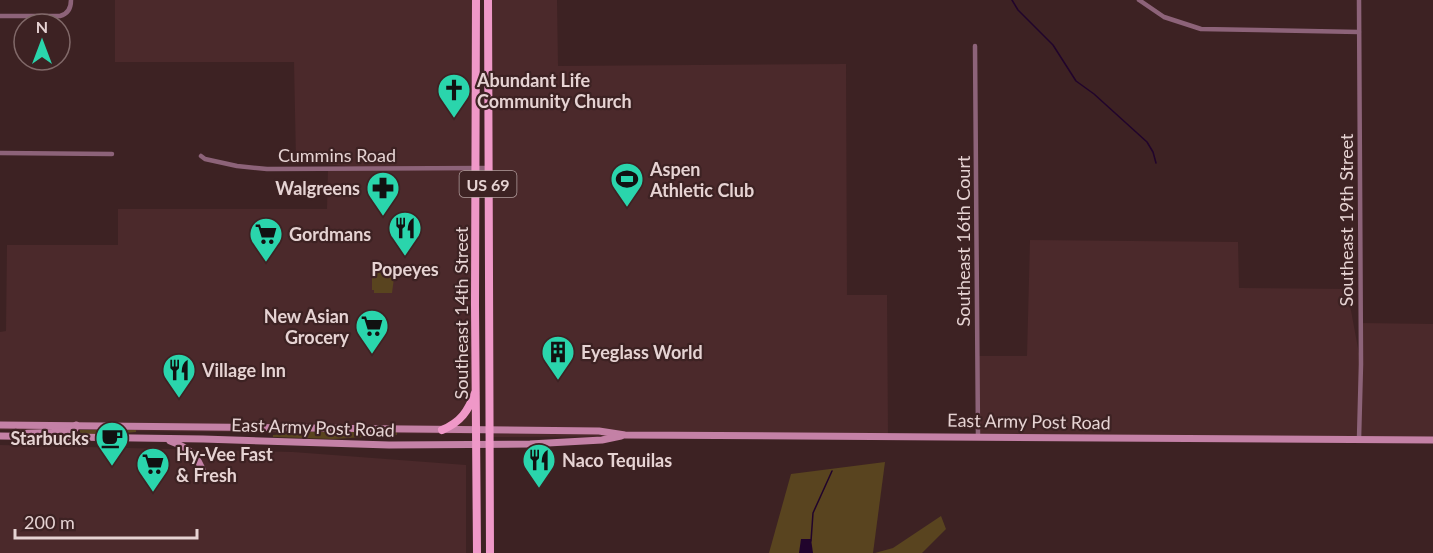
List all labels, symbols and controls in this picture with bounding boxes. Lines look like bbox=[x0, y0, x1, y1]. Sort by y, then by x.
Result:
north arrow bbox=[12, 12, 72, 72]
text: N bbox=[36, 17, 48, 36]
place label: Abundant Life Community Church bbox=[476, 69, 632, 112]
church icon: Abundant Life Community Church bbox=[436, 72, 472, 119]
street label: Southeast 19th Street bbox=[1335, 133, 1357, 307]
street label: Cummins Road bbox=[278, 144, 396, 166]
street label: Southeast 16th Court bbox=[952, 155, 974, 326]
place label: Aspen Athletic Club bbox=[649, 158, 754, 201]
sports icon: Aspen Athletic Club bbox=[609, 161, 645, 208]
pharmacy icon: Walgreens bbox=[365, 170, 401, 217]
road number: US 69 bbox=[460, 171, 516, 197]
place label: Walgreens bbox=[275, 177, 360, 199]
restaurant icon: Popeyes bbox=[387, 210, 423, 257]
supermarket icon: Gordmans bbox=[248, 216, 284, 263]
place label: Gordmans bbox=[289, 223, 371, 245]
street label: Southeast 14th Street bbox=[450, 226, 472, 400]
place label: Popeyes bbox=[371, 258, 439, 280]
place label: New Asian Grocery bbox=[264, 305, 350, 348]
supermarket icon: New Asian Grocery bbox=[354, 308, 390, 355]
building icon: Eyeglass World bbox=[540, 334, 576, 381]
place label: Eyeglass World bbox=[581, 341, 703, 363]
restaurant icon: Village Inn bbox=[161, 352, 197, 399]
place label: Village Inn bbox=[201, 359, 286, 381]
street label: East Army Post Road bbox=[947, 409, 1111, 433]
street label: East Army Post Road bbox=[231, 413, 395, 441]
cafe icon: Starbucks bbox=[94, 420, 130, 467]
place label: Starbucks bbox=[10, 427, 89, 449]
restaurant icon: Naco Tequilas bbox=[521, 442, 557, 489]
place label: Hy-Vee Fast & Fresh bbox=[176, 443, 273, 486]
supermarket icon: Hy-Vee Fast & Fresh bbox=[135, 446, 171, 493]
place label: Naco Tequilas bbox=[562, 449, 672, 471]
scale bar bbox=[15, 502, 196, 540]
text: 200 m bbox=[24, 511, 75, 533]

